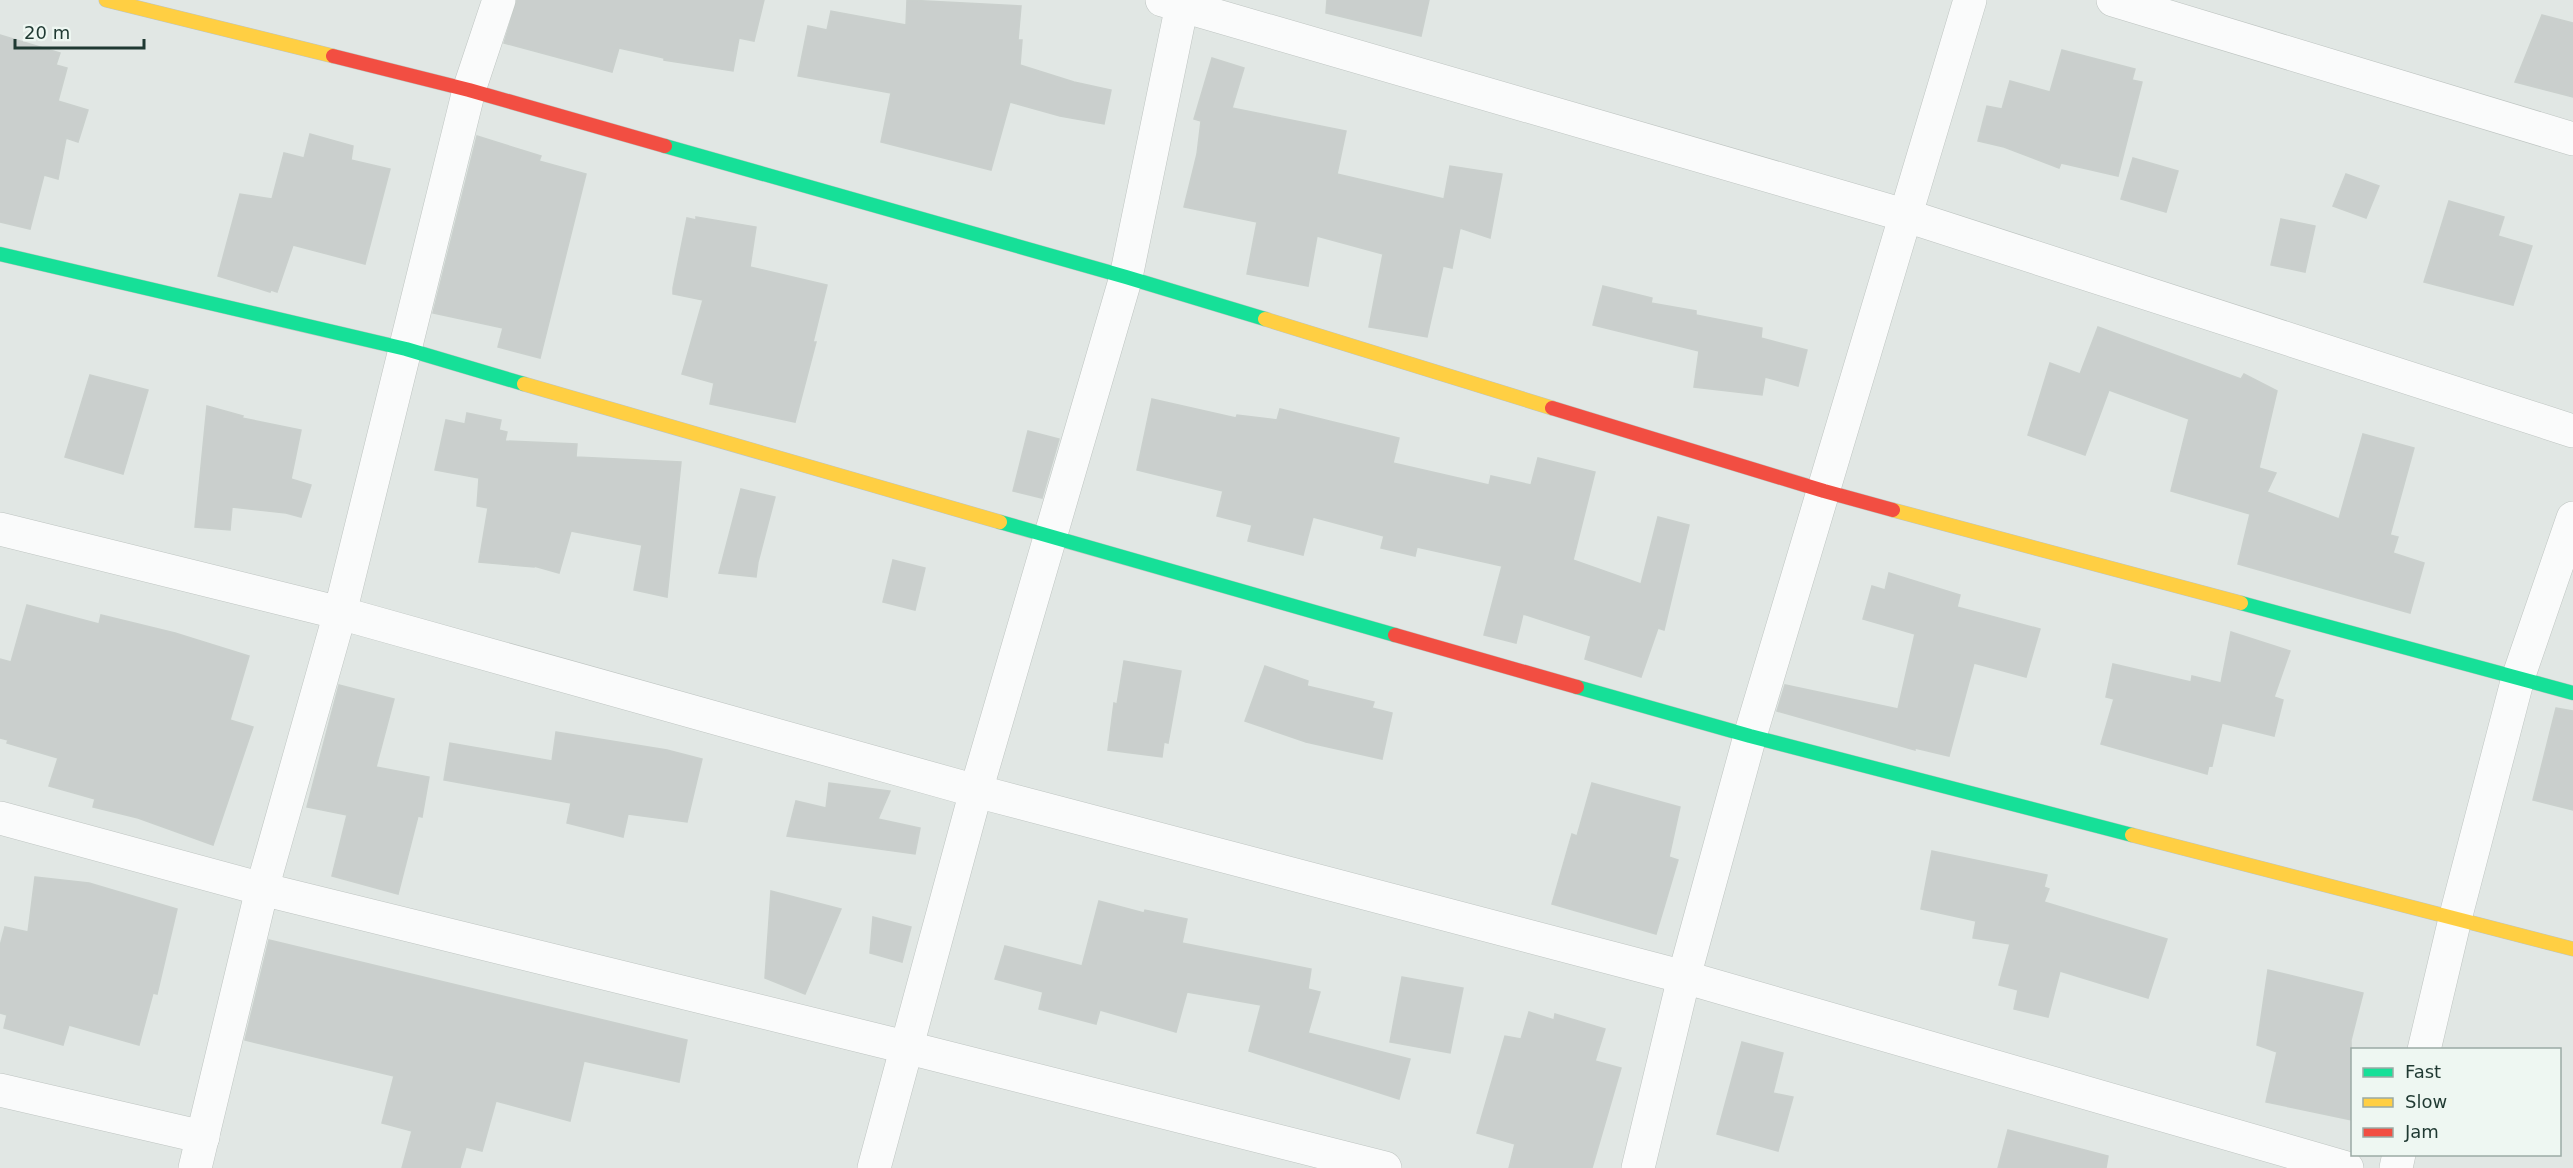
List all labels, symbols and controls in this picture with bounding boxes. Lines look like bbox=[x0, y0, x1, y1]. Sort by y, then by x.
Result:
scale bar bbox=[15, 12, 144, 50]
text: 20 m bbox=[24, 22, 70, 43]
legend bbox=[2351, 1048, 2561, 1156]
text: Fast bbox=[2405, 1061, 2441, 1082]
text: Slow bbox=[2405, 1091, 2447, 1112]
text: Jam bbox=[2404, 1121, 2439, 1142]

